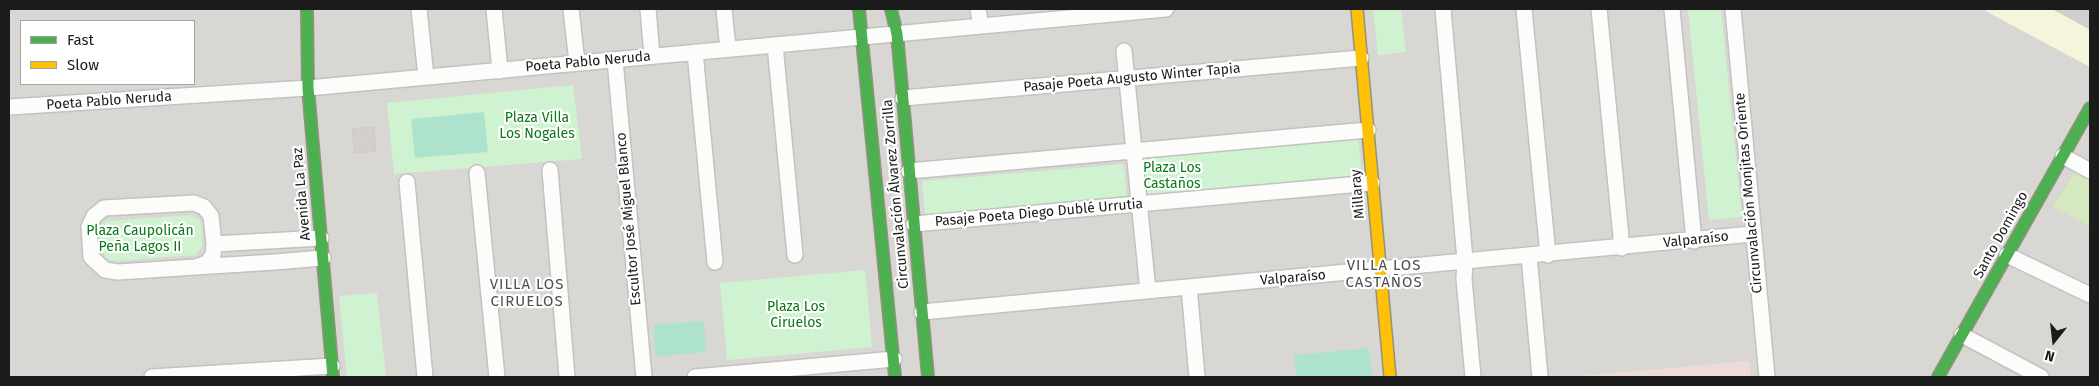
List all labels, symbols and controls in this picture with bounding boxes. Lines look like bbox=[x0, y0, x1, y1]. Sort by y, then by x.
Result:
legend bbox=[20, 20, 195, 85]
text: Fast bbox=[67, 31, 94, 49]
street label: Poeta Pablo Neruda bbox=[525, 48, 651, 76]
text: Slow bbox=[67, 56, 99, 74]
street label: Pasaje Poeta Augusto Winter Tapia bbox=[1023, 60, 1241, 96]
street label: Poeta Pablo Neruda bbox=[46, 88, 172, 114]
street label: Circunvalación Monjitas Oriente bbox=[1732, 92, 1766, 294]
street label: Circunvalación Álvarez Zorrilla bbox=[879, 98, 913, 290]
park label: Plaza Villa Los Nogales bbox=[499, 110, 575, 142]
street label: Escultor José Miguel Blanco bbox=[613, 132, 645, 306]
street label: Avenida La Paz bbox=[290, 147, 314, 241]
park label: Plaza Los Castaños bbox=[1143, 160, 1201, 192]
street label: Millaray bbox=[1347, 168, 1369, 220]
street label: Santo Domingo bbox=[1970, 189, 2032, 281]
street label: Pasaje Poeta Diego Dublé Urrutia bbox=[934, 196, 1144, 230]
park label: Plaza Caupolicán Peña Lagos II bbox=[86, 223, 194, 256]
street label: Valparaíso bbox=[1662, 228, 1730, 252]
district label: VILLA LOS CASTAÑOS bbox=[1344, 257, 1424, 292]
street label: Valparaíso bbox=[1260, 267, 1326, 289]
district label: VILLA LOS CIRUELOS bbox=[489, 276, 565, 311]
park label: Plaza Los Ciruelos bbox=[767, 299, 825, 332]
north arrow bbox=[2029, 316, 2079, 366]
text: N bbox=[2043, 346, 2057, 365]

